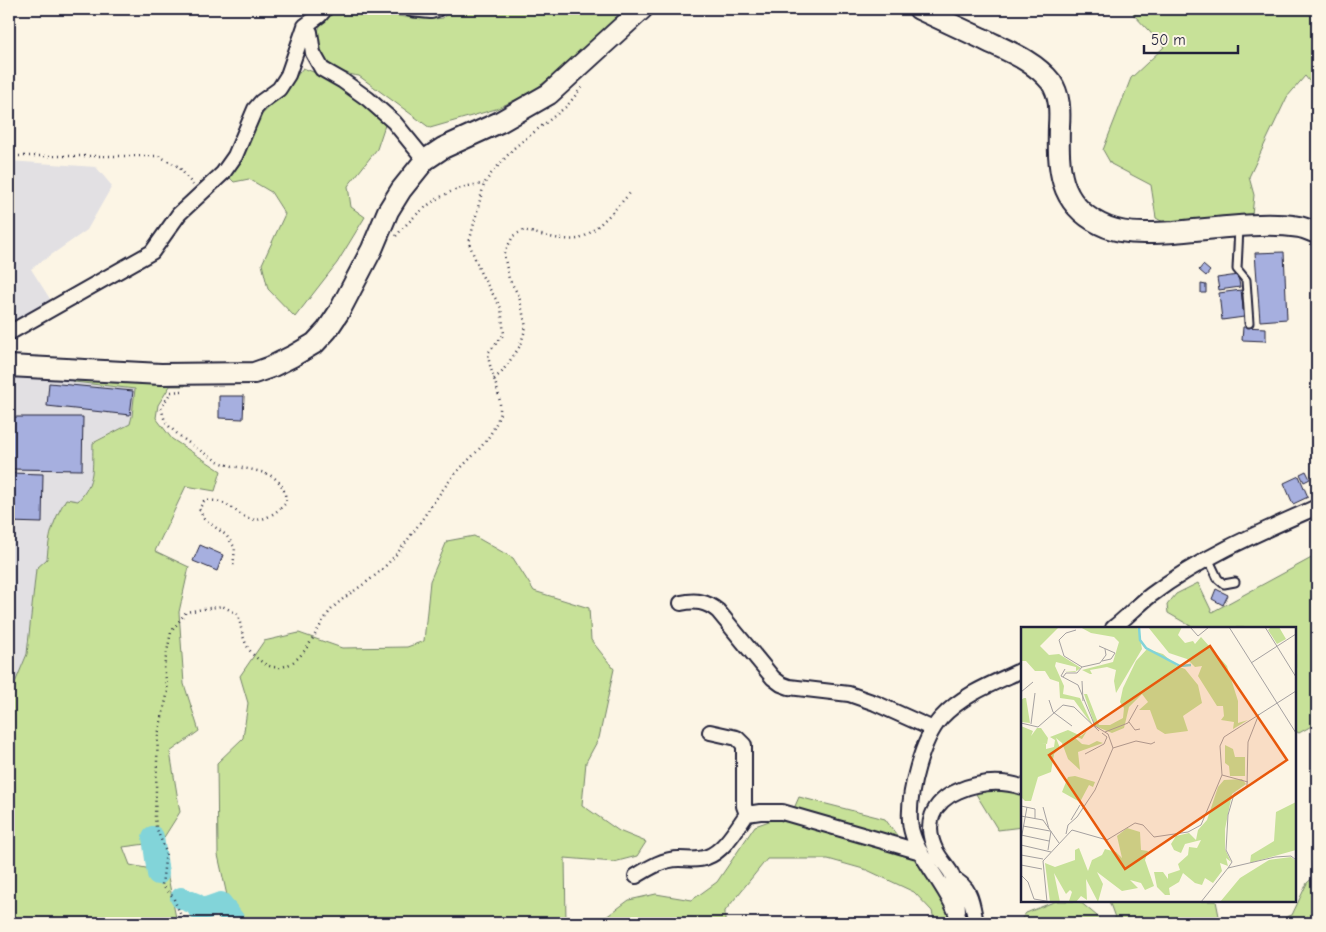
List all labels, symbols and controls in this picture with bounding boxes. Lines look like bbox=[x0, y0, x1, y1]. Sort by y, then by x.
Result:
scale bar bbox=[1144, 22, 1237, 54]
text: 50 m bbox=[1151, 31, 1186, 49]
inset map bbox=[1021, 627, 1296, 902]

